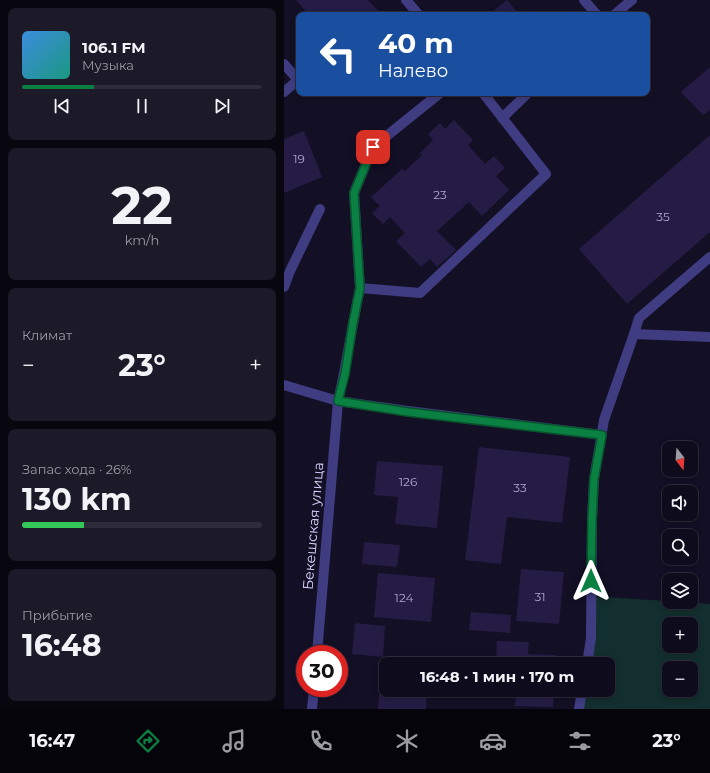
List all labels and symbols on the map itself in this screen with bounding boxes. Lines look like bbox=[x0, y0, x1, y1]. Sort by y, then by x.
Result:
pin bbox=[356, 130, 390, 164]
house number: 19 bbox=[293, 151, 305, 166]
house number: 23 bbox=[433, 187, 447, 202]
house number: 35 bbox=[656, 209, 670, 224]
north arrow bbox=[662, 441, 698, 477]
street label: Бекешская улица bbox=[298, 461, 328, 591]
house number: 126 bbox=[399, 474, 417, 489]
house number: 33 bbox=[513, 480, 527, 495]
position arrow bbox=[570, 560, 612, 602]
house number: 31 bbox=[534, 589, 546, 604]
house number: 124 bbox=[395, 590, 413, 605]
speed limit sign: 30 bbox=[296, 645, 348, 697]

